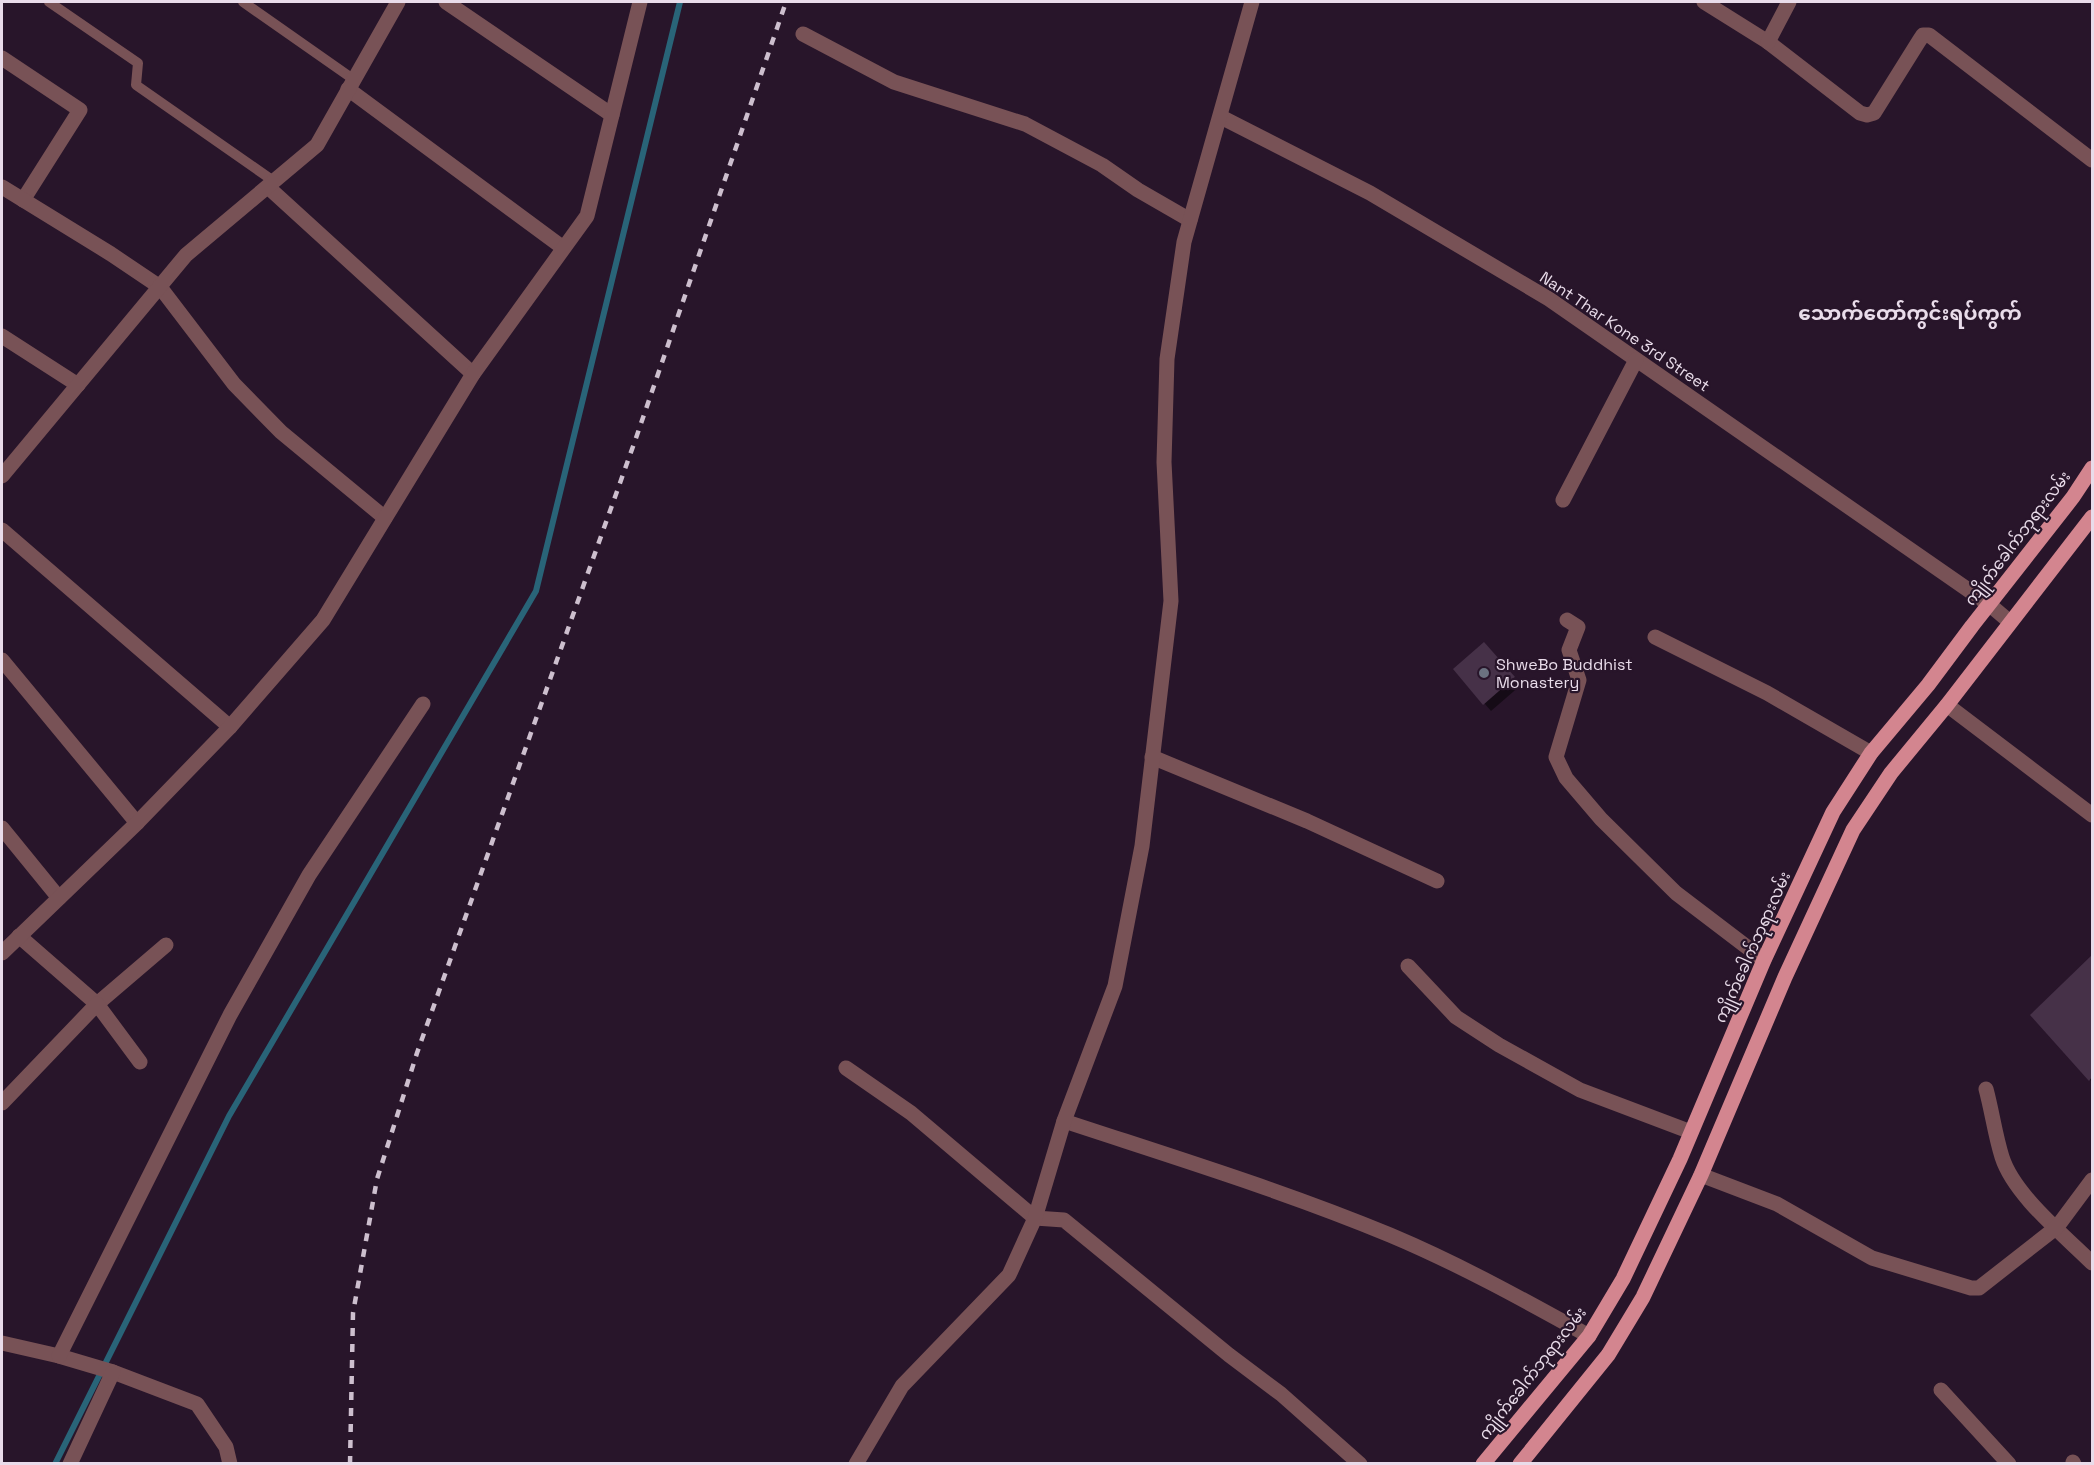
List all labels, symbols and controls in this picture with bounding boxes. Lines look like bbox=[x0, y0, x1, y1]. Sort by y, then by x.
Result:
street label: Nant Thar Kone 3rd Street bbox=[1536, 267, 1714, 396]
district label: သောက်တော်ကွင်းရပ်ကွက် bbox=[1798, 300, 2022, 329]
street label: ကျိုက်ခေါက်ဘုရားလမ်း bbox=[1959, 466, 2078, 612]
place label: ShweBo Buddhist Monastery bbox=[1496, 654, 1633, 693]
marker: ShweBo Buddhist Monastery bbox=[1477, 666, 1491, 680]
street label: ကျိုက်ခေါက်ဘုရားလမ်း bbox=[1709, 868, 1799, 1028]
street label: ကျိုက်ခေါက်ဘုရားလမ်း bbox=[1473, 1302, 1594, 1447]

